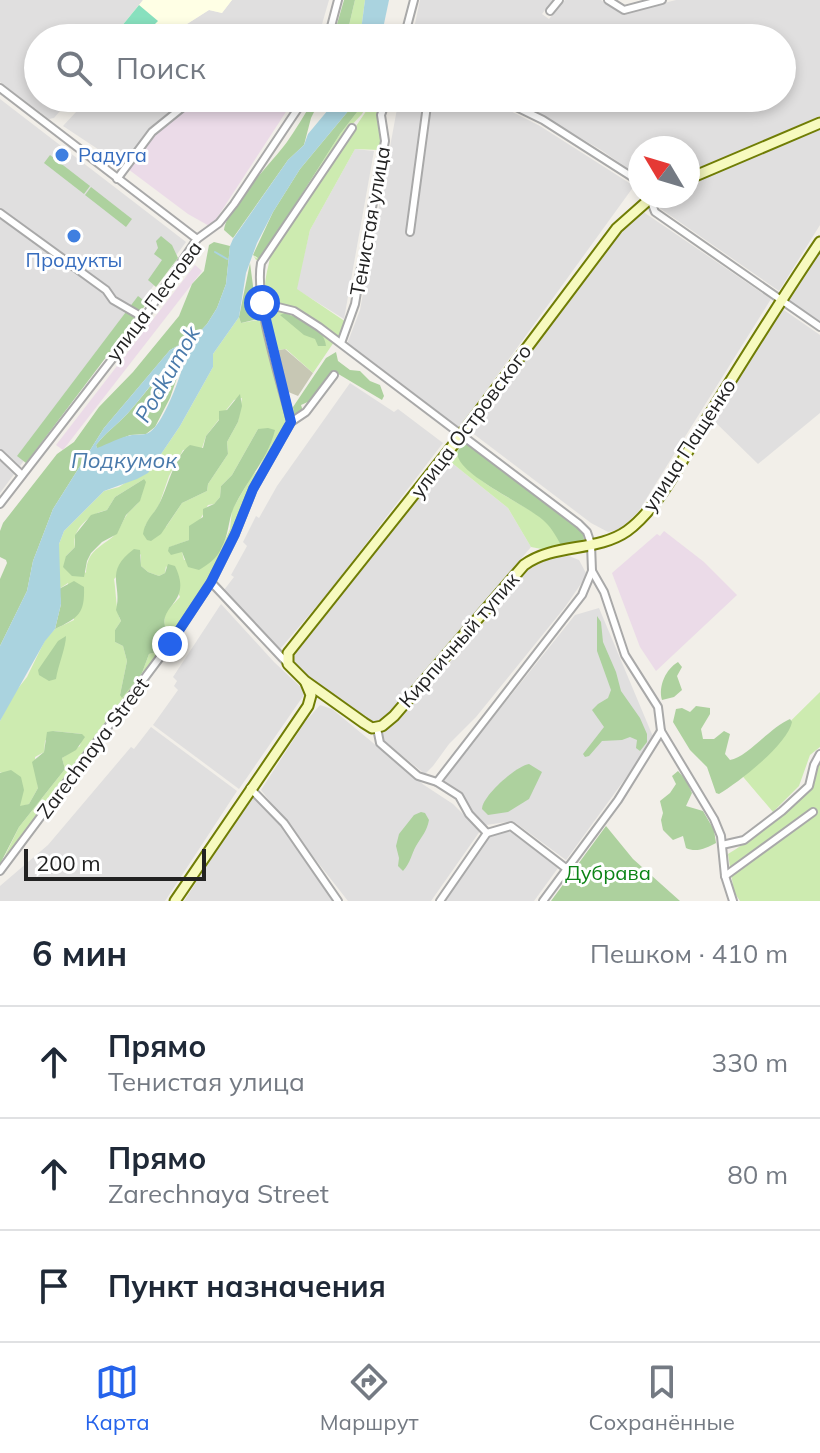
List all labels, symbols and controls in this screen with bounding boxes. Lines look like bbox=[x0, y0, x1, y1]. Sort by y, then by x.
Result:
search box bbox=[24, 24, 796, 112]
icon: search bbox=[52, 46, 96, 90]
text: Поиск bbox=[116, 49, 206, 87]
north arrow bbox=[628, 136, 700, 208]
place label: Радуга bbox=[78, 142, 147, 167]
street label: Тенистая улица bbox=[344, 144, 395, 298]
marker: Радуга bbox=[53, 146, 71, 164]
marker: Продукты bbox=[65, 227, 83, 245]
street label: улица Пестова bbox=[100, 236, 207, 366]
place label: Продукты bbox=[26, 247, 122, 272]
route start bbox=[244, 285, 280, 321]
water label: Podkumok bbox=[128, 320, 206, 427]
street label: улица Островского bbox=[405, 339, 537, 503]
street label: улица Пащенко bbox=[636, 374, 741, 516]
water label: Подкумок bbox=[71, 446, 178, 474]
street label: Кирпичный тупик bbox=[393, 567, 524, 712]
route end bbox=[152, 626, 188, 662]
street label: Zarechnaya Street bbox=[31, 672, 154, 823]
scale bar bbox=[24, 845, 206, 881]
text: 200 m bbox=[36, 849, 101, 877]
park label: Дубрава bbox=[565, 860, 651, 885]
text: 6 мин bbox=[32, 932, 127, 975]
text: Пешком · 410 m bbox=[590, 937, 788, 970]
text: Прямо bbox=[108, 1027, 206, 1065]
icon: ahead bbox=[32, 1040, 76, 1084]
text: 330 m bbox=[712, 1046, 788, 1079]
text: Тенистая улица bbox=[108, 1065, 305, 1098]
text: Прямо bbox=[108, 1139, 206, 1177]
icon: ahead bbox=[32, 1152, 76, 1196]
text: 80 m bbox=[727, 1158, 788, 1191]
text: Zarechnaya Street bbox=[108, 1177, 329, 1210]
icon: arrive bbox=[32, 1264, 76, 1308]
text: Пункт назначения bbox=[108, 1267, 386, 1305]
tab: Карта bbox=[85, 1360, 150, 1436]
tab: Маршрут bbox=[320, 1360, 419, 1436]
tab: Сохранённые bbox=[589, 1360, 735, 1436]

